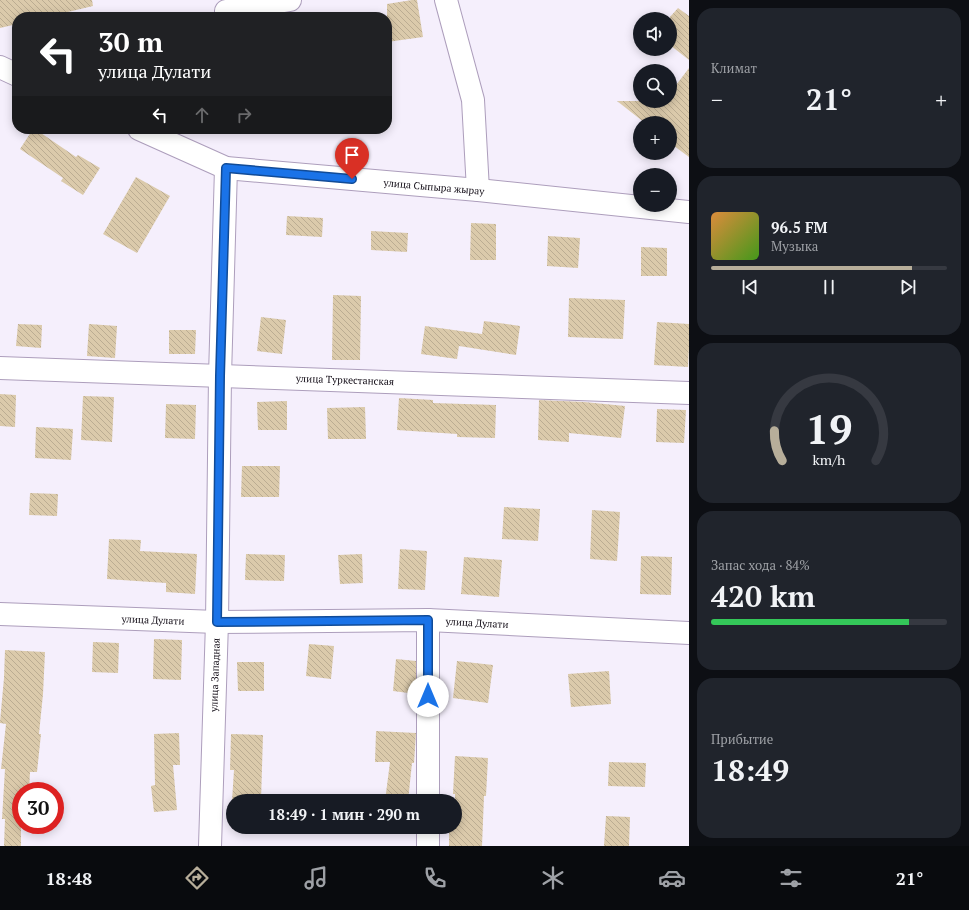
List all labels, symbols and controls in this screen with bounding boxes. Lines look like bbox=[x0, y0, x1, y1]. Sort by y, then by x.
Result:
map controls bbox=[633, 12, 677, 212]
button: sound bbox=[633, 12, 677, 56]
text: 30 m bbox=[98, 23, 163, 60]
icon: left bbox=[32, 28, 84, 80]
text: улица Дулати bbox=[98, 59, 211, 83]
text: Климат bbox=[711, 59, 757, 77]
button: search bbox=[633, 64, 677, 108]
text: 21° bbox=[806, 79, 852, 119]
text: − bbox=[711, 85, 723, 114]
text: + bbox=[935, 85, 947, 114]
icon: left bbox=[149, 104, 171, 126]
icon: ahead bbox=[191, 104, 213, 126]
icon: right bbox=[233, 104, 255, 126]
button: + bbox=[633, 116, 677, 160]
pin bbox=[335, 138, 369, 179]
icon: arrive bbox=[341, 144, 363, 166]
button: − bbox=[633, 168, 677, 212]
street label: улица Сыпыра жырау bbox=[382, 176, 486, 198]
text: 96.5 FM bbox=[771, 217, 828, 237]
text: Музыка bbox=[771, 237, 818, 255]
icon: previous bbox=[739, 276, 761, 298]
icon: pause bbox=[818, 276, 840, 298]
icon: next bbox=[897, 276, 919, 298]
street label: улица Туркестанская bbox=[295, 372, 394, 388]
text: 19 bbox=[805, 401, 853, 456]
text: km/h bbox=[813, 450, 846, 469]
text: Запас хода · 84% bbox=[711, 556, 810, 574]
text: 420 km bbox=[711, 576, 815, 616]
street label: улица Дулати bbox=[120, 612, 185, 628]
street label: улица Дулати bbox=[444, 615, 509, 631]
street label: улица Западная bbox=[207, 638, 223, 713]
position arrow bbox=[407, 675, 449, 717]
text: Прибытие bbox=[711, 730, 773, 748]
text: 18:49 bbox=[711, 750, 789, 790]
speed limit sign: 30 bbox=[12, 782, 64, 834]
text: 18:49 · 1 мин · 290 m bbox=[268, 804, 420, 824]
icon: directions bbox=[183, 864, 211, 892]
icon: music bbox=[302, 864, 330, 892]
icon: phone bbox=[421, 864, 449, 892]
icon: climate bbox=[539, 864, 567, 892]
icon: car bbox=[658, 864, 686, 892]
icon: filters bbox=[777, 864, 805, 892]
text: 18:48 bbox=[45, 866, 92, 890]
text: 21° bbox=[896, 866, 924, 890]

